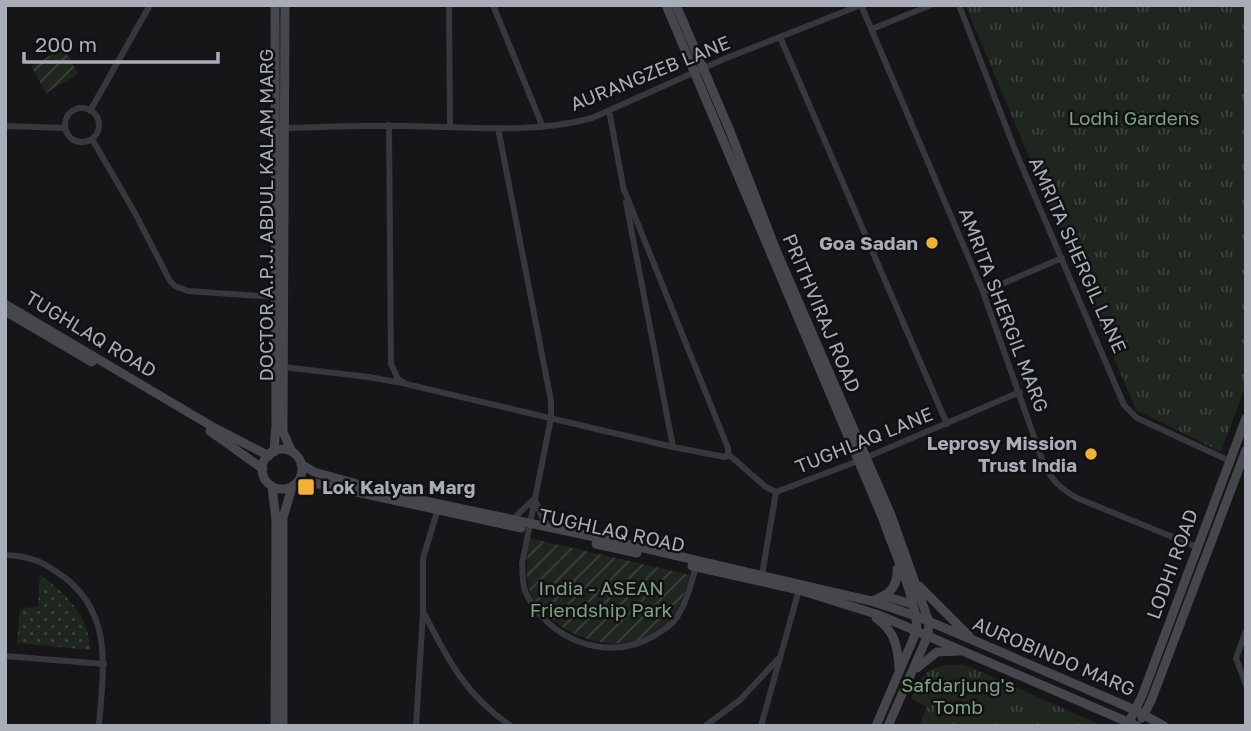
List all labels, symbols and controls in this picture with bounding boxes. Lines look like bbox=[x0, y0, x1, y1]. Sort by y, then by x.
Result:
scale bar bbox=[24, 21, 219, 65]
street label: AURANGZEB LANE bbox=[567, 30, 733, 115]
text: 200 m bbox=[35, 31, 97, 57]
street label: DOCTOR A.P.J. ABDUL KALAM MARG bbox=[254, 49, 277, 381]
park label: Lodhi Gardens bbox=[1068, 106, 1200, 129]
street label: AMRITA SHERGIL LANE bbox=[1025, 153, 1132, 356]
street label: AMRITA SHERGIL MARG bbox=[955, 204, 1054, 415]
street label: PRITHVIRAJ ROAD bbox=[779, 230, 866, 396]
place label: Goa Sadan bbox=[819, 231, 918, 254]
marker: Goa Sadan bbox=[924, 235, 940, 251]
street label: TUGHLAQ ROAD bbox=[22, 285, 161, 382]
street label: TUGHLAQ LANE bbox=[792, 401, 936, 478]
place label: Leprosy Mission Trust India bbox=[927, 431, 1077, 476]
marker: Leprosy Mission Trust India bbox=[1083, 446, 1099, 462]
place label: Lok Kalyan Marg bbox=[322, 475, 475, 498]
marker: Lok Kalyan Marg bbox=[296, 477, 316, 497]
street label: TUGHLAQ ROAD bbox=[537, 503, 687, 556]
street label: LODHI ROAD bbox=[1141, 506, 1202, 622]
park label: India - ASEAN Friendship Park bbox=[530, 576, 673, 621]
street label: AUROBINDO MARG bbox=[970, 611, 1139, 700]
park label: Safdarjung's Tomb bbox=[901, 673, 1015, 718]

